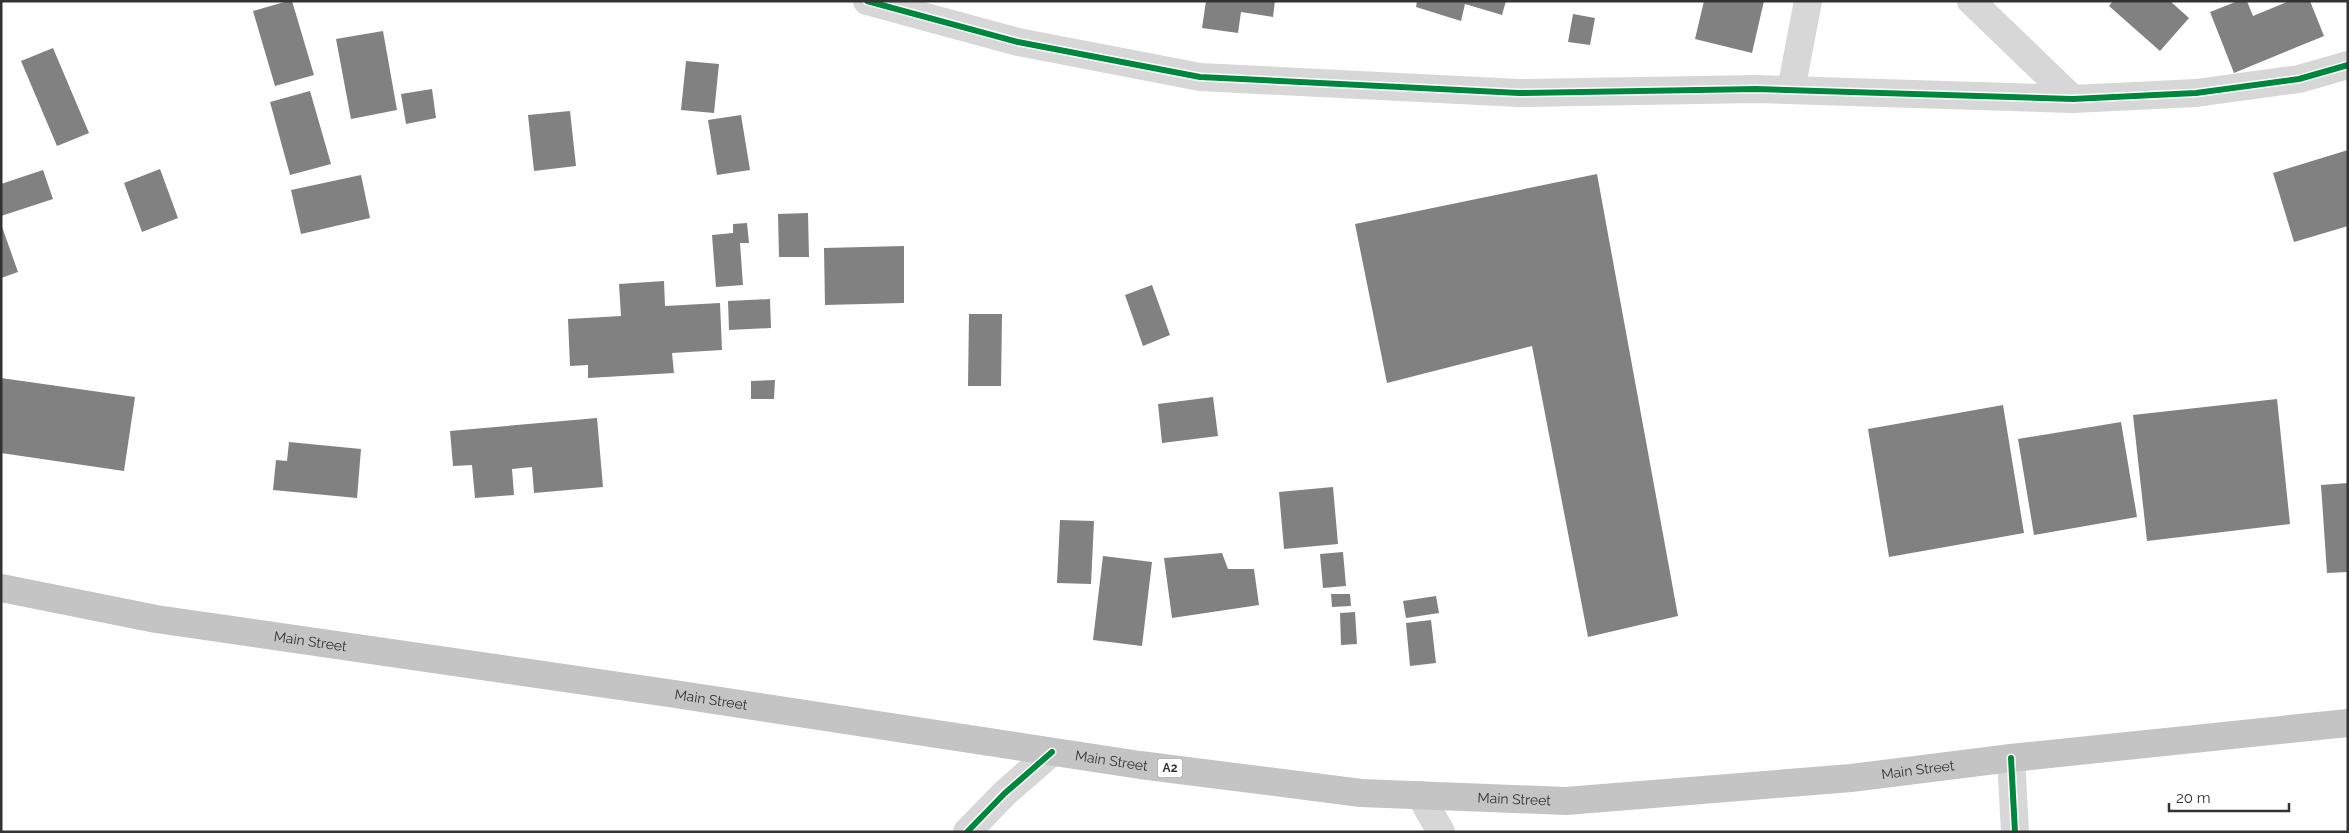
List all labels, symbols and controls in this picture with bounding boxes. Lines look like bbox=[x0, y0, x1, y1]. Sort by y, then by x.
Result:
street label: Main Street bbox=[273, 628, 348, 655]
street label: Main Street bbox=[674, 686, 749, 713]
street label: Main Street bbox=[1074, 747, 1149, 774]
street label: Main Street bbox=[1880, 757, 1956, 782]
road number: A2 bbox=[1158, 758, 1182, 778]
scale bar bbox=[2169, 780, 2289, 812]
text: 20 m bbox=[2176, 789, 2211, 807]
street label: Main Street bbox=[1477, 790, 1552, 808]

